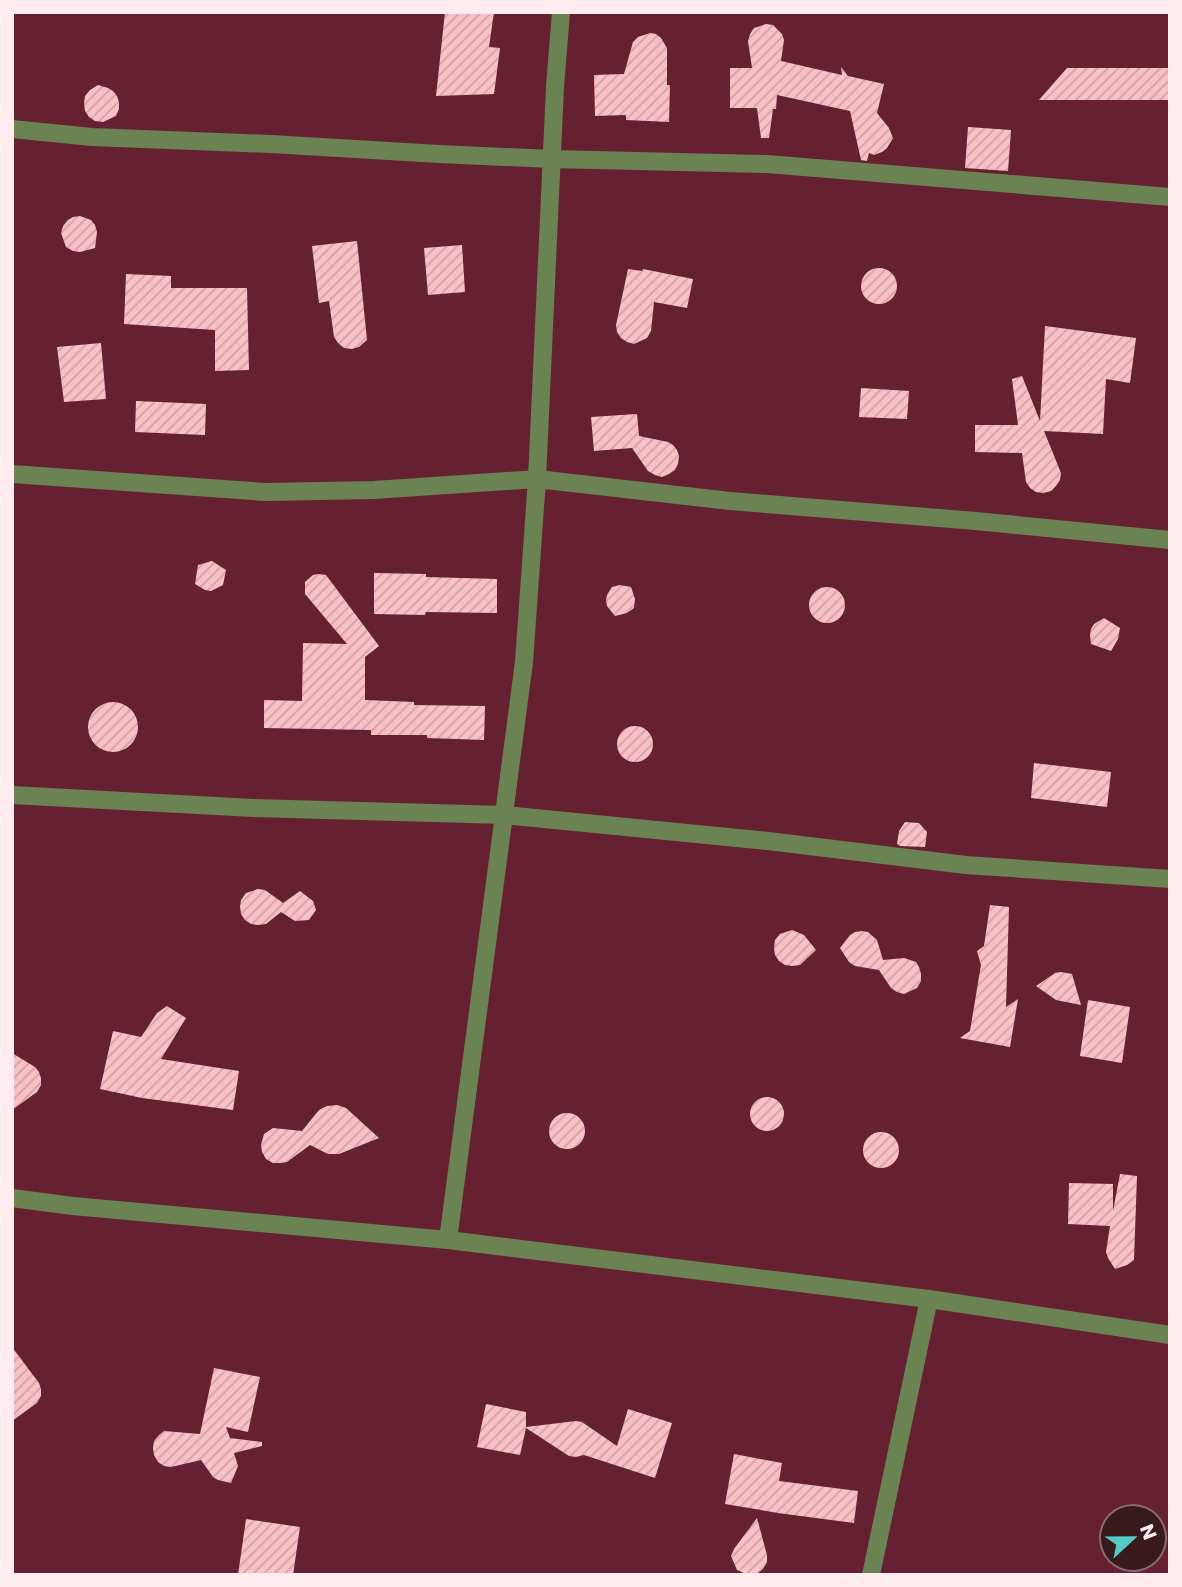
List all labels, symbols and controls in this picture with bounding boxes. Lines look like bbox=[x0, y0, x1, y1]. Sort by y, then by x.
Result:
north arrow bbox=[1098, 1503, 1168, 1573]
text: N bbox=[1133, 1520, 1163, 1544]

